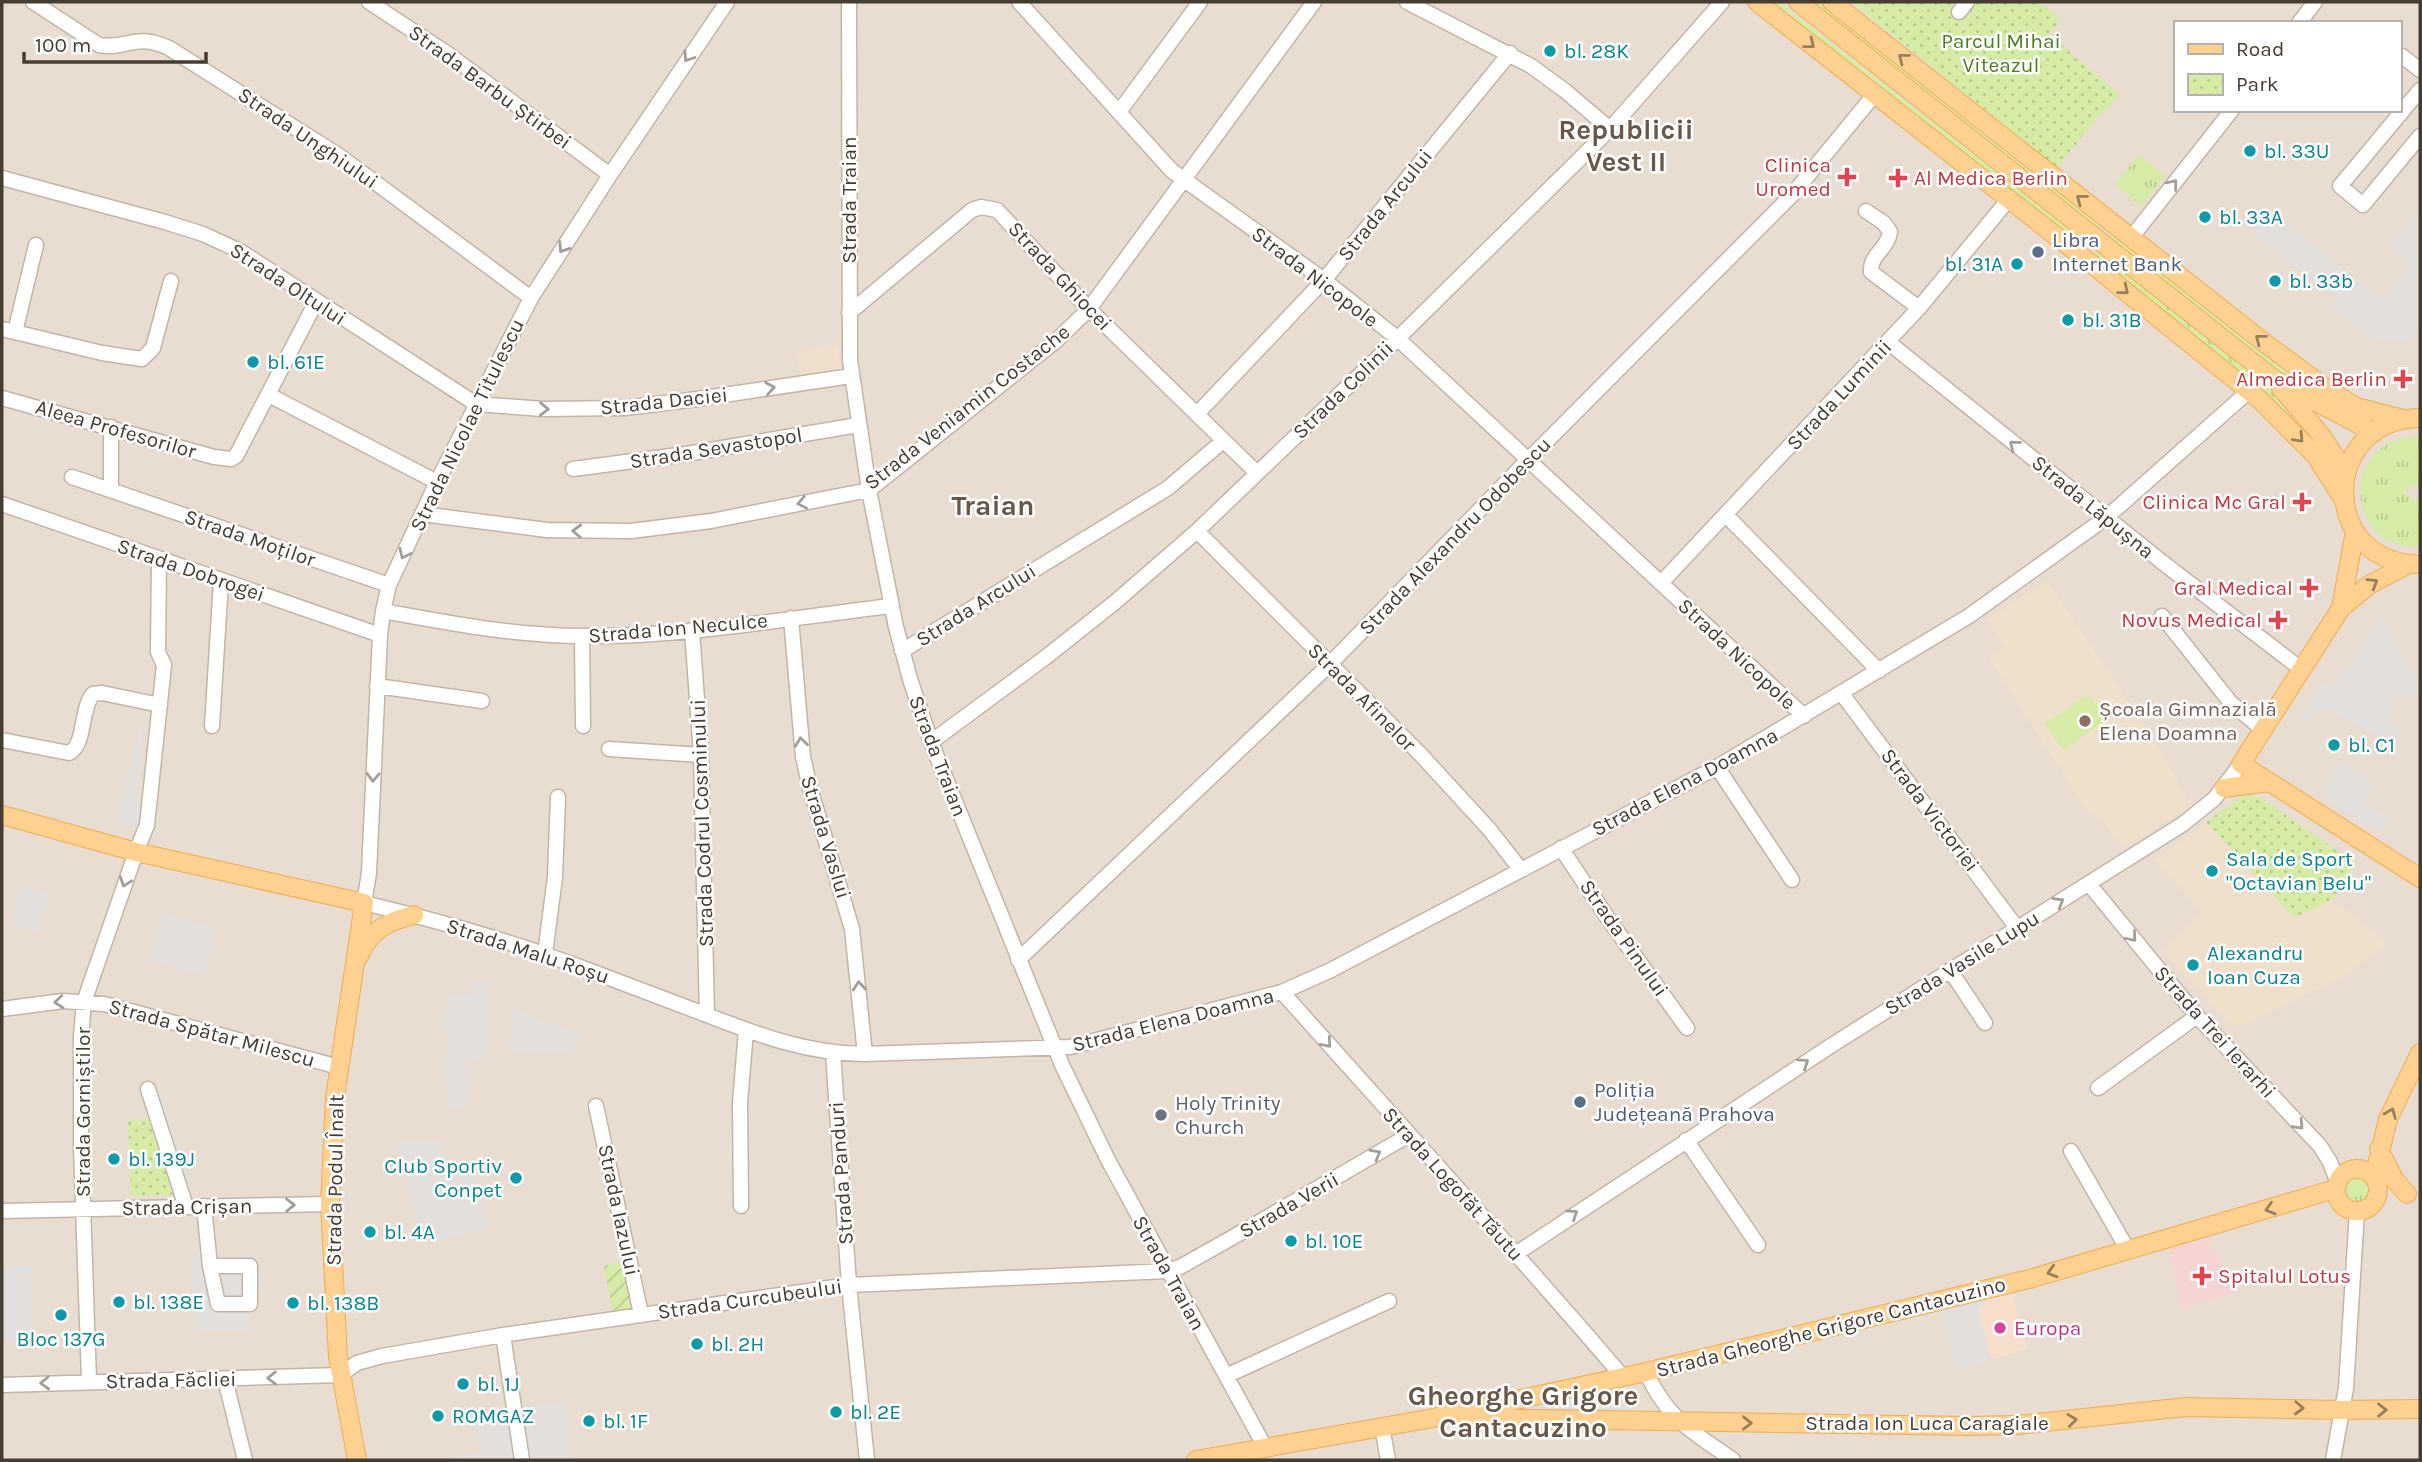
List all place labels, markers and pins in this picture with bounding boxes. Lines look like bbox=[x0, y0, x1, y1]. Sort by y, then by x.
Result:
place label: bl. 28K bbox=[1564, 39, 1629, 63]
marker: bl. 28K bbox=[1542, 43, 1558, 59]
place label: bl. 33U bbox=[2264, 139, 2330, 163]
marker: bl. 33U bbox=[2242, 143, 2258, 159]
place label: Clinica Uromed bbox=[1755, 153, 1831, 201]
place label: Al Medica Berlin bbox=[1914, 166, 2068, 190]
marker: Clinica Uromed bbox=[1837, 167, 1857, 187]
marker: Al Medica Berlin bbox=[1888, 168, 1908, 188]
place label: bl. 33A bbox=[2219, 205, 2283, 229]
marker: bl. 33A bbox=[2197, 209, 2213, 225]
place label: Libra Internet Bank bbox=[2052, 228, 2182, 276]
marker: Libra Internet Bank bbox=[2030, 244, 2046, 260]
place label: bl. 31A bbox=[1945, 252, 2003, 276]
marker: bl. 31A bbox=[2009, 256, 2025, 272]
place label: bl. 33b bbox=[2289, 269, 2353, 293]
marker: bl. 33b bbox=[2267, 273, 2283, 289]
place label: bl. 31B bbox=[2082, 308, 2141, 332]
marker: bl. 31B bbox=[2060, 312, 2076, 328]
place label: bl. 61E bbox=[267, 350, 325, 374]
marker: bl. 61E bbox=[245, 354, 261, 370]
place label: Almedica Berlin bbox=[2236, 367, 2387, 391]
marker: Almedica Berlin bbox=[2393, 369, 2413, 389]
place label: Clinica Mc Gral bbox=[2143, 490, 2286, 514]
marker: Clinica Mc Gral bbox=[2292, 492, 2312, 512]
place label: Gral Medical bbox=[2174, 576, 2293, 600]
marker: Gral Medical bbox=[2299, 578, 2319, 598]
place label: Novus Medical bbox=[2121, 608, 2262, 632]
marker: Novus Medical bbox=[2268, 610, 2288, 630]
place label: Școala Gimnazială Elena Doamna bbox=[2099, 697, 2277, 745]
marker: Școala Gimnazială Elena Doamna bbox=[2077, 713, 2093, 729]
place label: bl. C1 bbox=[2348, 733, 2395, 757]
marker: bl. C1 bbox=[2326, 737, 2342, 753]
place label: Sala de Sport "Octavian Belu" bbox=[2226, 847, 2371, 895]
marker: Sala de Sport "Octavian Belu" bbox=[2204, 863, 2220, 879]
place label: Alexandru Ioan Cuza bbox=[2207, 941, 2303, 989]
marker: Alexandru Ioan Cuza bbox=[2185, 957, 2201, 973]
place label: Poliția Județeană Prahova bbox=[1594, 1078, 1775, 1126]
place label: Holy Trinity Church bbox=[1175, 1091, 1281, 1139]
marker: Poliția Județeană Prahova bbox=[1572, 1094, 1588, 1110]
marker: Holy Trinity Church bbox=[1153, 1107, 1169, 1123]
place label: bl. 139J bbox=[128, 1147, 195, 1171]
marker: bl. 139J bbox=[106, 1151, 122, 1167]
place label: Club Sportiv Conpet bbox=[384, 1154, 502, 1202]
marker: Club Sportiv Conpet bbox=[508, 1170, 524, 1186]
place label: bl. 4A bbox=[384, 1220, 435, 1244]
marker: bl. 4A bbox=[362, 1224, 378, 1240]
place label: bl. 10E bbox=[1305, 1229, 1363, 1253]
marker: bl. 10E bbox=[1283, 1233, 1299, 1249]
place label: Spitalul Lotus bbox=[2218, 1264, 2351, 1288]
marker: Spitalul Lotus bbox=[2192, 1266, 2212, 1286]
place label: bl. 138E bbox=[133, 1290, 204, 1314]
place label: bl. 138B bbox=[307, 1291, 379, 1315]
marker: bl. 138E bbox=[111, 1294, 127, 1310]
marker: bl. 138B bbox=[285, 1295, 301, 1311]
marker: Bloc 137G bbox=[53, 1307, 69, 1323]
place label: Europa bbox=[2014, 1316, 2081, 1340]
marker: Europa bbox=[1992, 1320, 2008, 1336]
place label: Bloc 137G bbox=[17, 1327, 105, 1351]
place label: bl. 2H bbox=[711, 1332, 764, 1356]
marker: bl. 2H bbox=[689, 1336, 705, 1352]
place label: bl. 1J bbox=[477, 1372, 519, 1396]
marker: bl. 1J bbox=[455, 1376, 471, 1392]
place label: bl. 2E bbox=[850, 1400, 901, 1424]
place label: ROMGAZ bbox=[452, 1404, 534, 1428]
marker: bl. 2E bbox=[828, 1404, 844, 1420]
marker: ROMGAZ bbox=[430, 1408, 446, 1424]
place label: bl. 1F bbox=[603, 1409, 648, 1433]
marker: bl. 1F bbox=[581, 1413, 597, 1429]

